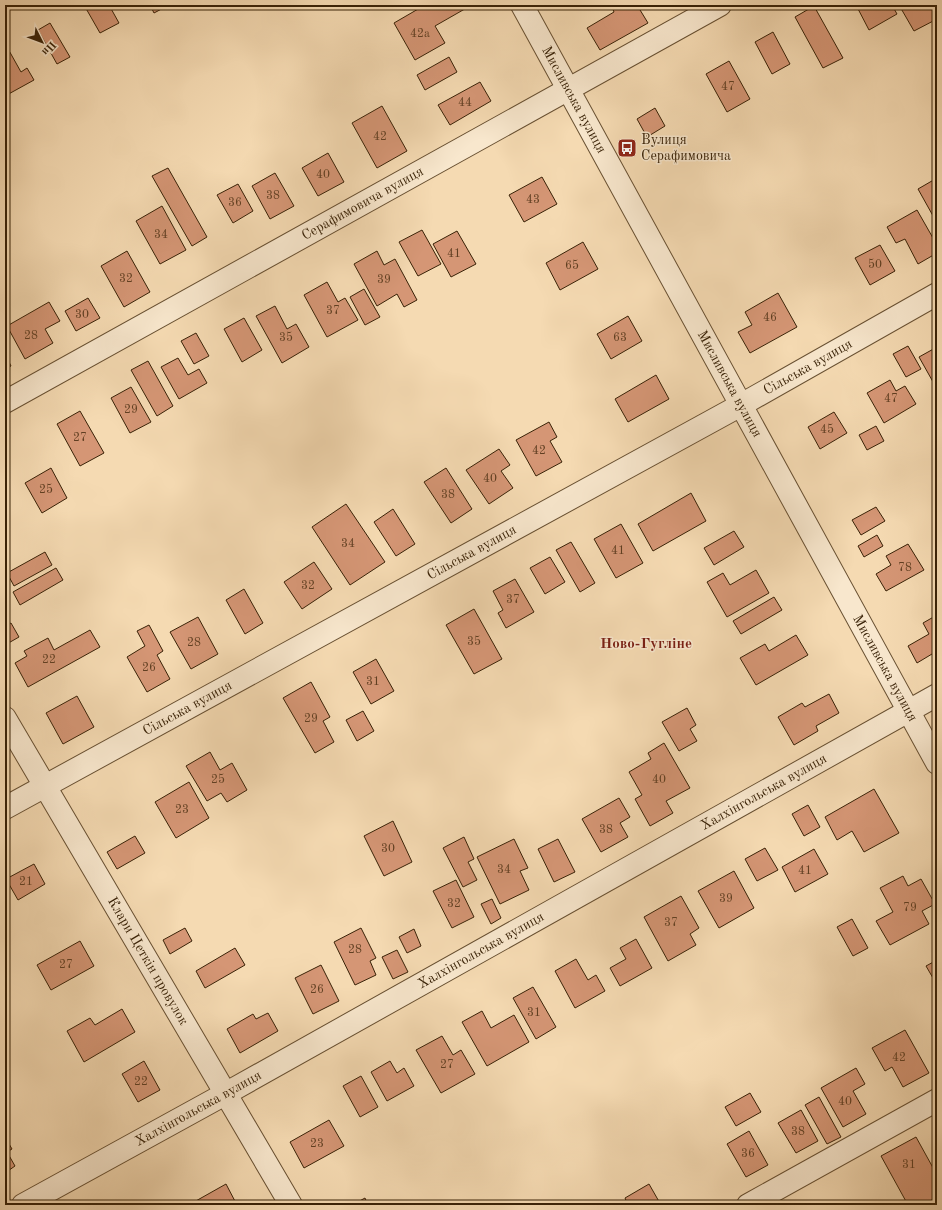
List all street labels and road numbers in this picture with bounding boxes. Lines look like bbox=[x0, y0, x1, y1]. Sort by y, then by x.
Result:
street label: Мисливська вулиця bbox=[539, 44, 609, 155]
street label: Серафимовича вулиця bbox=[299, 164, 426, 243]
street label: Мисливська вулиця bbox=[695, 328, 764, 440]
street label: Сільська вулиця bbox=[761, 337, 855, 398]
street label: Сільська вулиця bbox=[425, 522, 519, 583]
street label: Мисливська вулиця bbox=[850, 612, 920, 724]
street label: Сільська вулиця bbox=[140, 678, 234, 738]
street label: Халхінгольська вулиця bbox=[698, 751, 829, 833]
street label: Клари Цеткін провулок bbox=[105, 895, 191, 1028]
street label: Халхінгольська вулиця bbox=[416, 910, 546, 991]
street label: Халхінгольська вулиця bbox=[133, 1068, 264, 1149]

